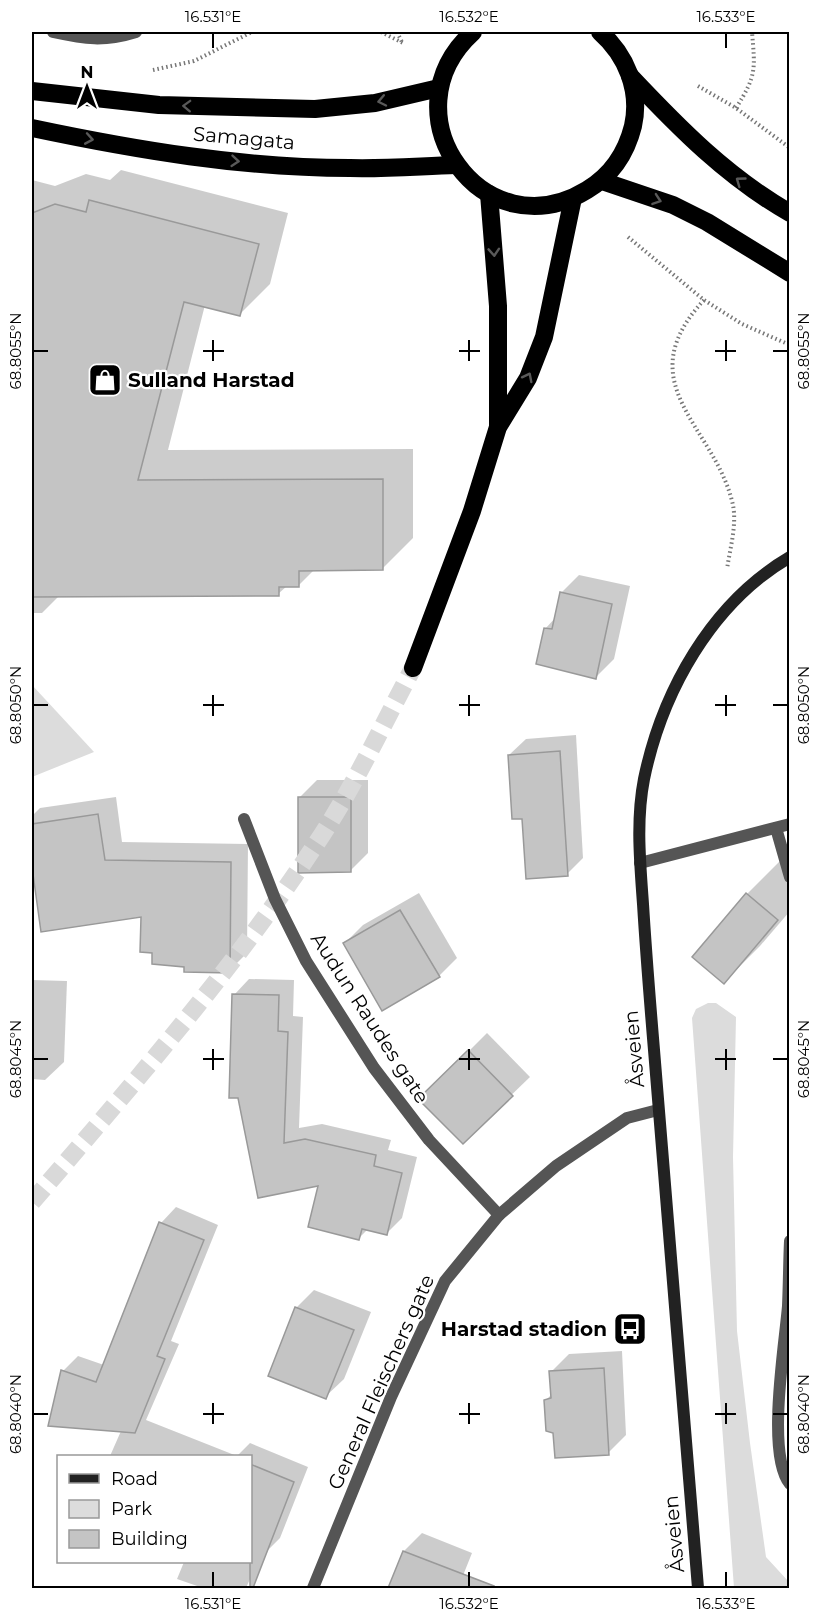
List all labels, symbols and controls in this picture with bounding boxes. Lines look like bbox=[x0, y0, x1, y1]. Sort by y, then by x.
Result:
text: 16.531°E bbox=[185, 7, 241, 26]
text: 16.532°E bbox=[439, 7, 499, 26]
text: 16.533°E bbox=[696, 7, 756, 26]
north arrow bbox=[57, 57, 117, 117]
text: N bbox=[81, 63, 93, 82]
one-way arrow bbox=[377, 94, 387, 107]
one-way arrow bbox=[183, 100, 192, 113]
street label: Samagata bbox=[192, 122, 296, 154]
one-way arrow bbox=[84, 132, 94, 145]
one-way arrow bbox=[231, 154, 240, 167]
one-way arrow bbox=[736, 177, 747, 188]
one-way arrow bbox=[652, 193, 662, 206]
one-way arrow bbox=[487, 248, 500, 257]
text: 68.8055°N bbox=[6, 313, 25, 389]
text: 68.8055°N bbox=[794, 313, 813, 389]
shop icon: Sulland Harstad bbox=[87, 362, 123, 398]
place label: Sulland Harstad bbox=[128, 368, 295, 392]
one-way arrow bbox=[520, 372, 532, 383]
text: 68.8050°N bbox=[6, 666, 25, 744]
text: 68.8050°N bbox=[794, 666, 813, 744]
street label: Audun Raudes gate bbox=[306, 928, 434, 1108]
street label: Åsveien bbox=[618, 1009, 649, 1089]
text: 68.8045°N bbox=[6, 1020, 25, 1098]
text: 68.8045°N bbox=[794, 1020, 813, 1098]
street label: General Fleischers gate bbox=[323, 1271, 439, 1493]
bus stop icon: Harstad stadion bbox=[612, 1311, 648, 1347]
place label: Harstad stadion bbox=[441, 1317, 607, 1341]
text: 68.8040°N bbox=[6, 1374, 25, 1454]
text: 68.8040°N bbox=[794, 1374, 813, 1454]
legend bbox=[57, 1455, 252, 1563]
text: Road bbox=[111, 1468, 158, 1490]
street label: Åsveien bbox=[658, 1494, 689, 1574]
text: Park bbox=[111, 1498, 152, 1520]
text: Building bbox=[111, 1528, 188, 1550]
text: 16.531°E bbox=[185, 1594, 241, 1613]
text: 16.532°E bbox=[439, 1594, 499, 1613]
text: 16.533°E bbox=[696, 1594, 756, 1613]

